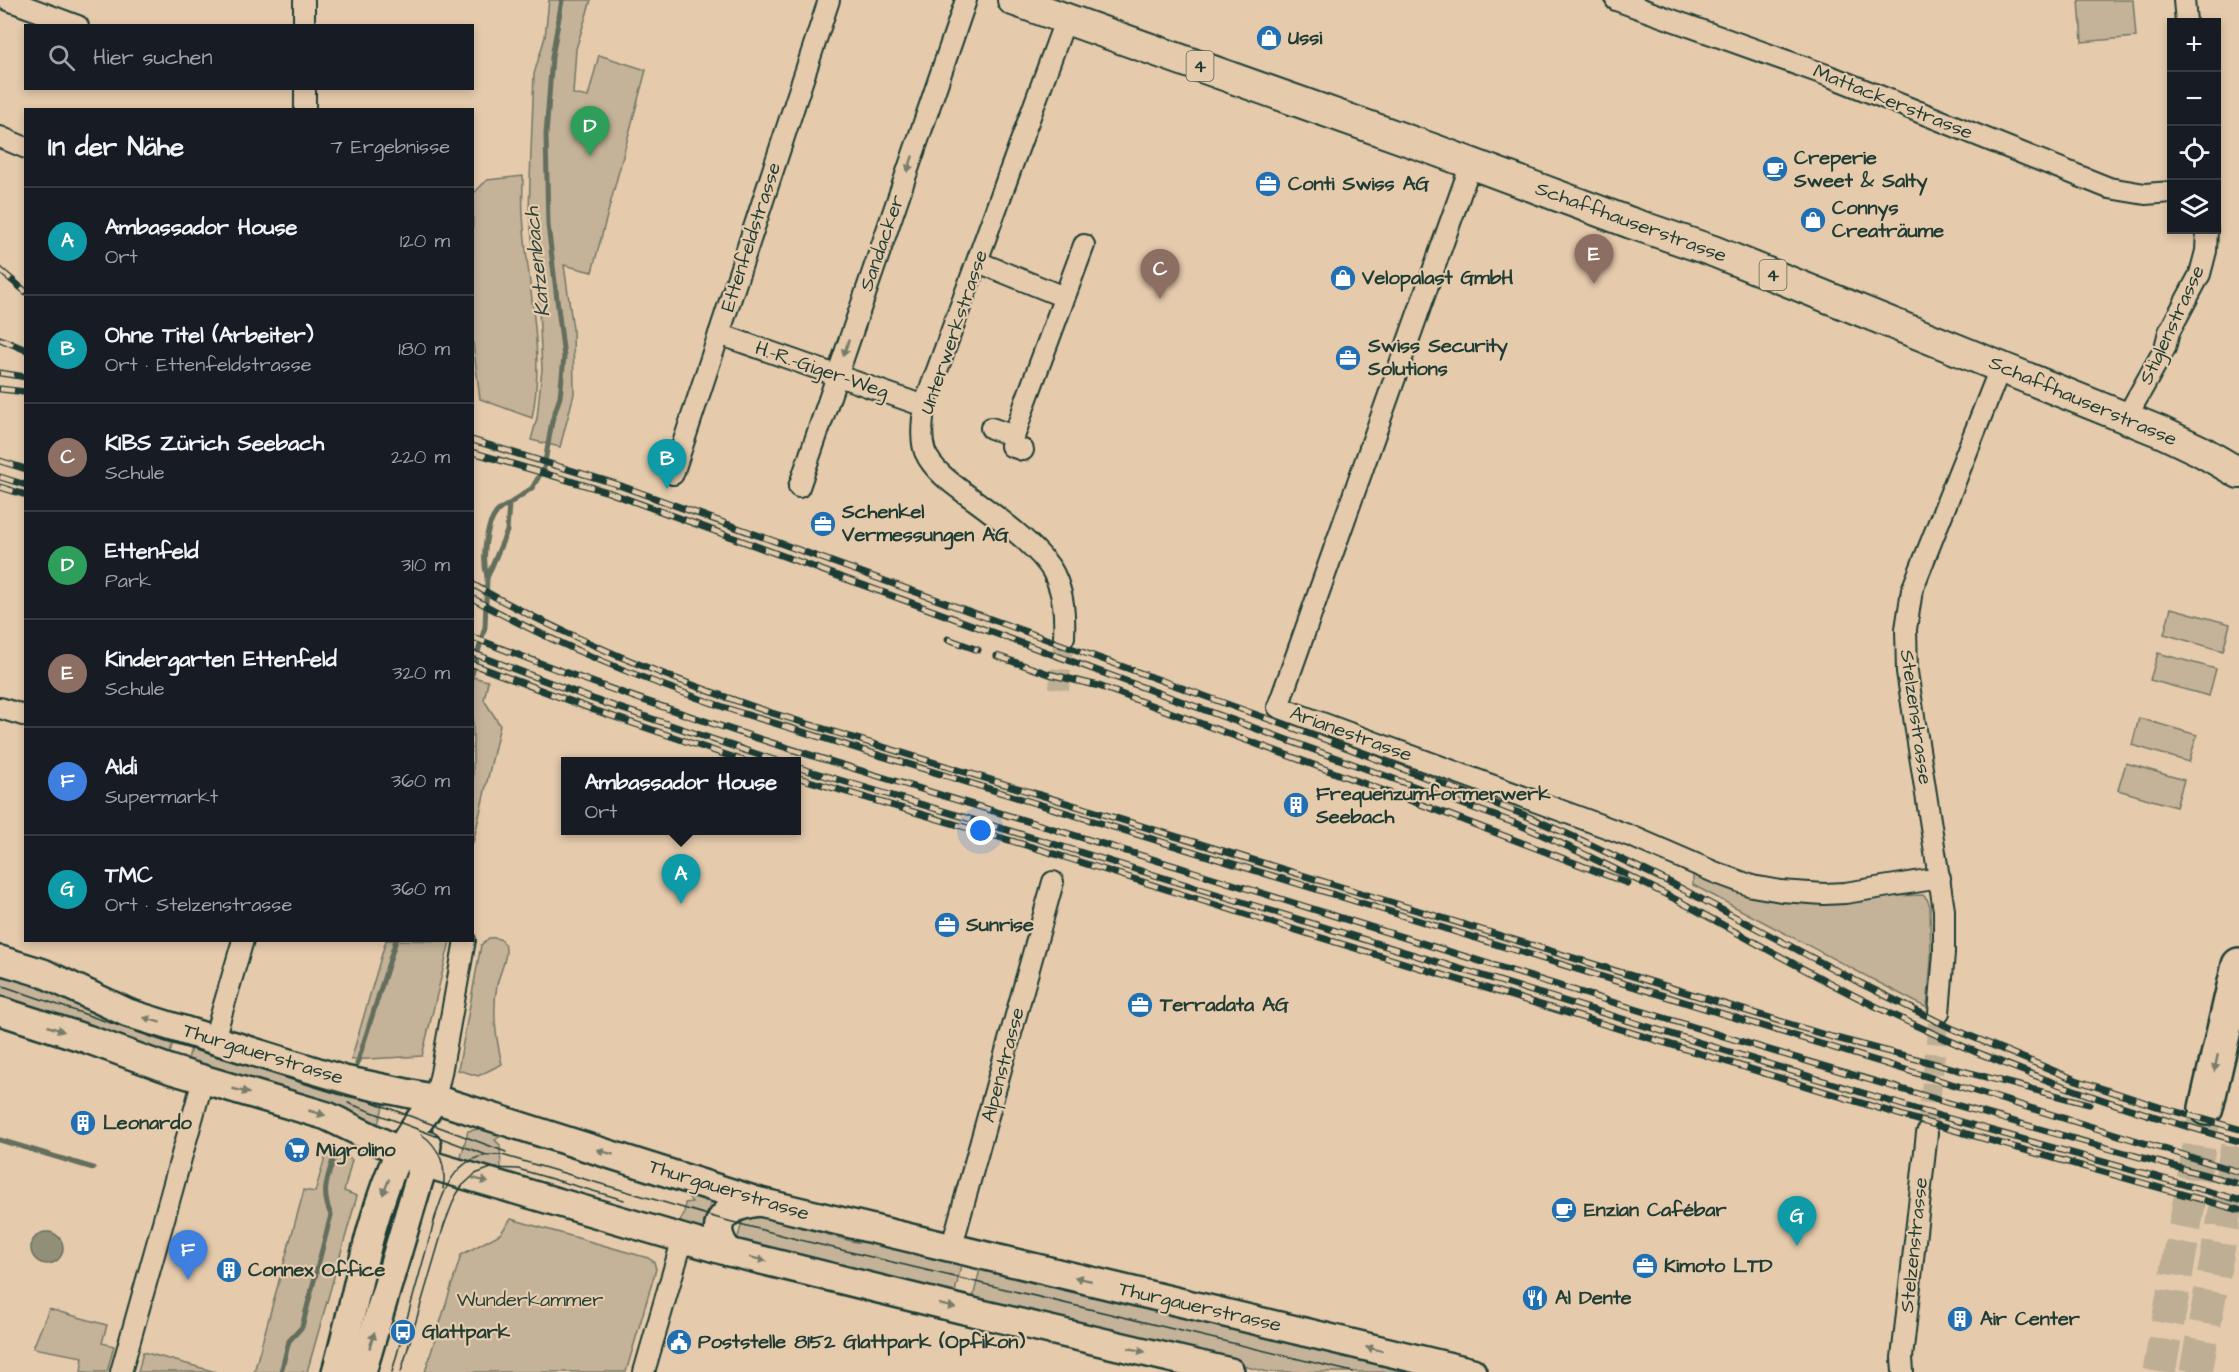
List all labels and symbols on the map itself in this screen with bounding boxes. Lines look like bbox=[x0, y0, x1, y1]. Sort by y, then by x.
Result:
shop icon: Ussi bbox=[1254, 23, 1284, 53]
place label: Ussi bbox=[1288, 24, 1323, 52]
road number: 4 bbox=[1186, 51, 1214, 81]
street label: Mattackerstrasse bbox=[1809, 57, 1977, 147]
pin: D bbox=[570, 106, 610, 156]
place label: Creperie Sweet & Salty bbox=[1793, 144, 1927, 196]
cafe icon: Creperie Sweet & Salty bbox=[1760, 154, 1790, 184]
one-way arrow bbox=[905, 155, 915, 173]
street label: Ettenfeldstrasse bbox=[714, 159, 788, 315]
office icon: Conti Swiss AG bbox=[1253, 169, 1283, 199]
place label: Conti Swiss AG bbox=[1288, 170, 1429, 198]
street label: Schaffhauserstrasse bbox=[1531, 174, 1731, 270]
street label: Sandacker bbox=[852, 191, 912, 295]
place label: Connys Creaträume bbox=[1832, 194, 1944, 245]
water label: Katzenbach bbox=[517, 204, 557, 318]
shop icon: Connys Creaträume bbox=[1798, 205, 1828, 235]
pin: E bbox=[1574, 234, 1614, 284]
street label: Unterwerkstrasse bbox=[913, 246, 995, 418]
pin: C bbox=[1140, 250, 1180, 299]
road number: 4 bbox=[1760, 260, 1786, 290]
street label: Stiglenstrasse bbox=[2132, 261, 2213, 390]
shop icon: Velopalast GmbH bbox=[1328, 263, 1358, 293]
place label: Velopalast GmbH bbox=[1361, 264, 1513, 292]
place label: Swiss Security Solutions bbox=[1367, 332, 1508, 383]
street label: H.-R.-Giger-Weg bbox=[751, 334, 893, 407]
one-way arrow bbox=[840, 339, 850, 357]
office icon: Swiss Security Solutions bbox=[1333, 343, 1363, 373]
street label: Schaffhauserstrasse bbox=[1985, 349, 2181, 453]
pin: B bbox=[648, 440, 686, 489]
place label: Schenkel Vermessungen AG bbox=[841, 498, 1009, 550]
office icon: Schenkel Vermessungen AG bbox=[808, 509, 838, 539]
street label: Stelzenstrasse bbox=[1893, 648, 1939, 786]
street label: Arianestrasse bbox=[1286, 699, 1416, 769]
place label: Frequenzumformerwerk Seebach bbox=[1315, 780, 1551, 831]
building icon: Frequenzumformerwerk Seebach bbox=[1281, 790, 1311, 820]
your location bbox=[966, 816, 995, 845]
pin: A bbox=[662, 854, 700, 904]
office icon: Sunrise bbox=[932, 910, 962, 940]
place label: Sunrise bbox=[965, 911, 1034, 939]
office icon: Terradata AG bbox=[1125, 990, 1155, 1020]
place label: Terradata AG bbox=[1159, 991, 1289, 1019]
street label: Alpenstrasse bbox=[974, 1004, 1032, 1126]
one-way arrow bbox=[143, 1015, 161, 1024]
street label: Thurgauerstrasse bbox=[179, 1016, 347, 1093]
one-way arrow bbox=[47, 1025, 65, 1034]
one-way arrow bbox=[2211, 1053, 2221, 1072]
one-way arrow bbox=[232, 1087, 250, 1096]
building icon: Leonardo bbox=[68, 1108, 98, 1138]
place label: Leonardo bbox=[103, 1109, 192, 1137]
one-way arrow bbox=[308, 1109, 326, 1118]
supermarket icon: Migrolino bbox=[282, 1135, 312, 1165]
place label: Migrolino bbox=[316, 1136, 396, 1165]
one-way arrow bbox=[596, 1147, 614, 1156]
street label: Thurgauerstrasse bbox=[645, 1152, 813, 1229]
one-way arrow bbox=[471, 1176, 489, 1185]
street label: Stelzenstrasse bbox=[1893, 1176, 1935, 1314]
one-way arrow bbox=[381, 1178, 391, 1196]
cafe icon: Enzian Cafébar bbox=[1549, 1195, 1579, 1225]
place label: Enzian Cafébar bbox=[1584, 1196, 1727, 1224]
pin: G bbox=[1778, 1196, 1816, 1246]
pin: F bbox=[168, 1230, 207, 1280]
office icon: Kimoto LTD bbox=[1630, 1251, 1660, 1281]
place label: Kimoto LTD bbox=[1664, 1252, 1773, 1280]
building icon: Connex Office bbox=[214, 1255, 244, 1285]
one-way arrow bbox=[749, 1255, 767, 1265]
place label: Connex Office bbox=[248, 1256, 385, 1284]
one-way arrow bbox=[1073, 1274, 1092, 1284]
street label: Thurgauerstrasse bbox=[1116, 1275, 1284, 1340]
restaurant icon: Al Dente bbox=[1520, 1283, 1550, 1313]
place label: Al Dente bbox=[1555, 1284, 1632, 1312]
park label: Wunderkammer bbox=[457, 1286, 603, 1314]
one-way arrow bbox=[938, 1301, 956, 1311]
building icon: Air Center bbox=[1945, 1304, 1975, 1334]
place label: Air Center bbox=[1980, 1305, 2081, 1333]
bus stop icon: Glattpark bbox=[388, 1317, 418, 1347]
place label: Glattpark bbox=[422, 1318, 511, 1346]
public building icon: Poststelle 8152 Glattpark (Opfikon) bbox=[664, 1327, 694, 1357]
place label: Poststelle 8152 Glattpark (Opfikon) bbox=[698, 1328, 1025, 1356]
one-way arrow bbox=[368, 1331, 377, 1349]
one-way arrow bbox=[1365, 1344, 1384, 1354]
one-way arrow bbox=[1128, 1346, 1146, 1356]

